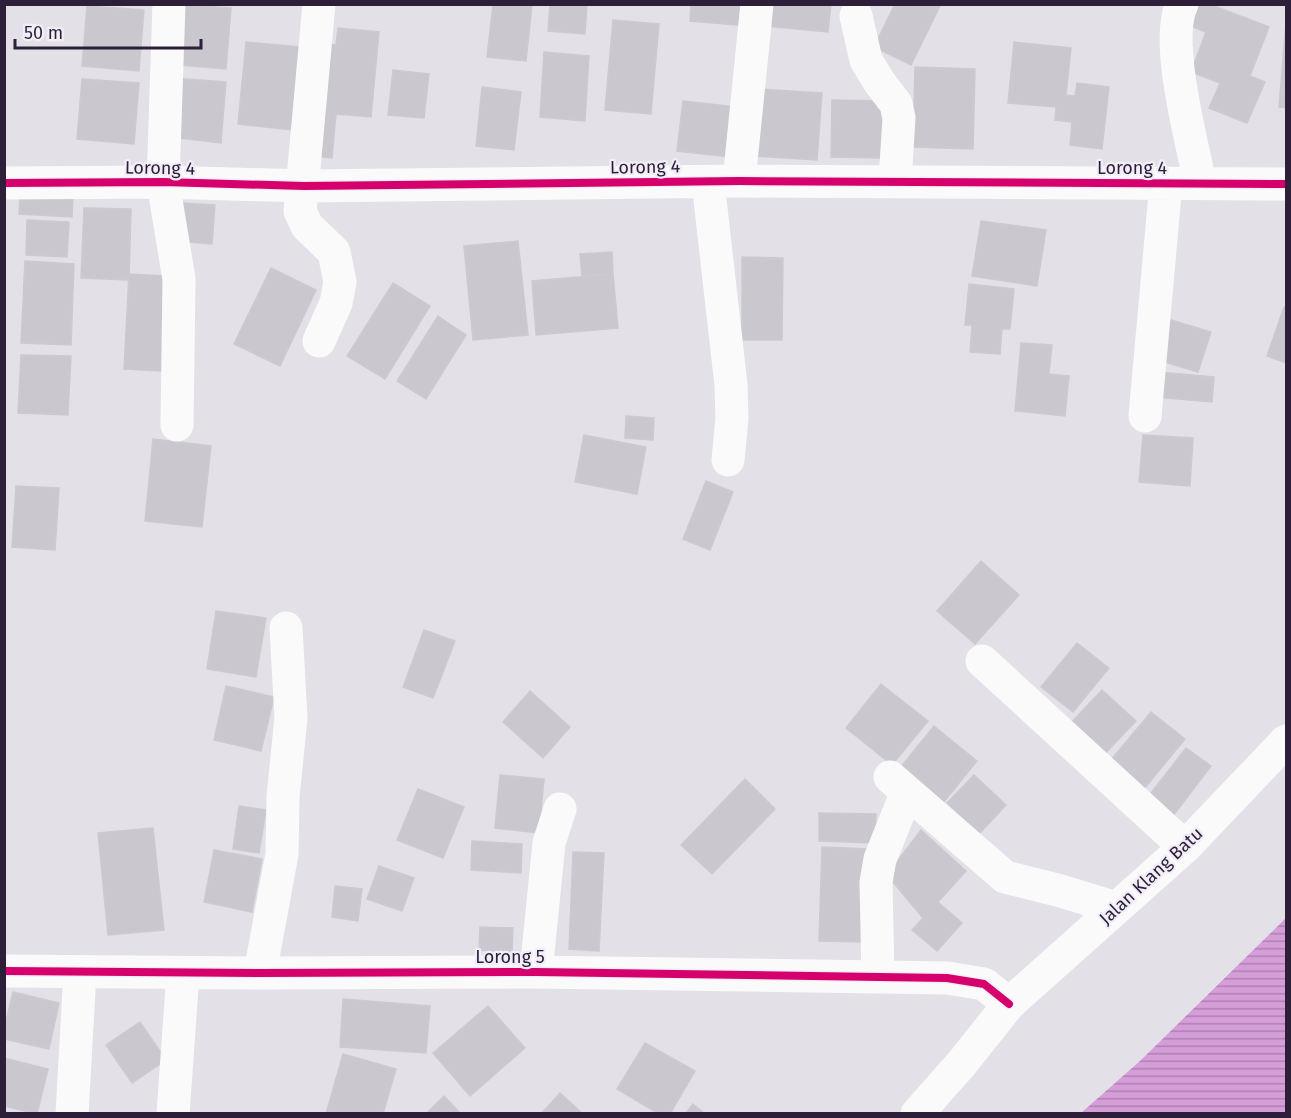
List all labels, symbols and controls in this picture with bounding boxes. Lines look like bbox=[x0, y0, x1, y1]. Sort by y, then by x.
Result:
scale bar bbox=[15, 12, 201, 50]
text: 50 m bbox=[24, 22, 63, 44]
street label: Lorong 4 bbox=[610, 155, 681, 179]
street label: Lorong 4 bbox=[125, 156, 196, 180]
street label: Lorong 4 bbox=[1097, 157, 1168, 179]
street label: Jalan Klang Batu bbox=[1095, 822, 1207, 930]
street label: Lorong 5 bbox=[475, 946, 545, 968]

